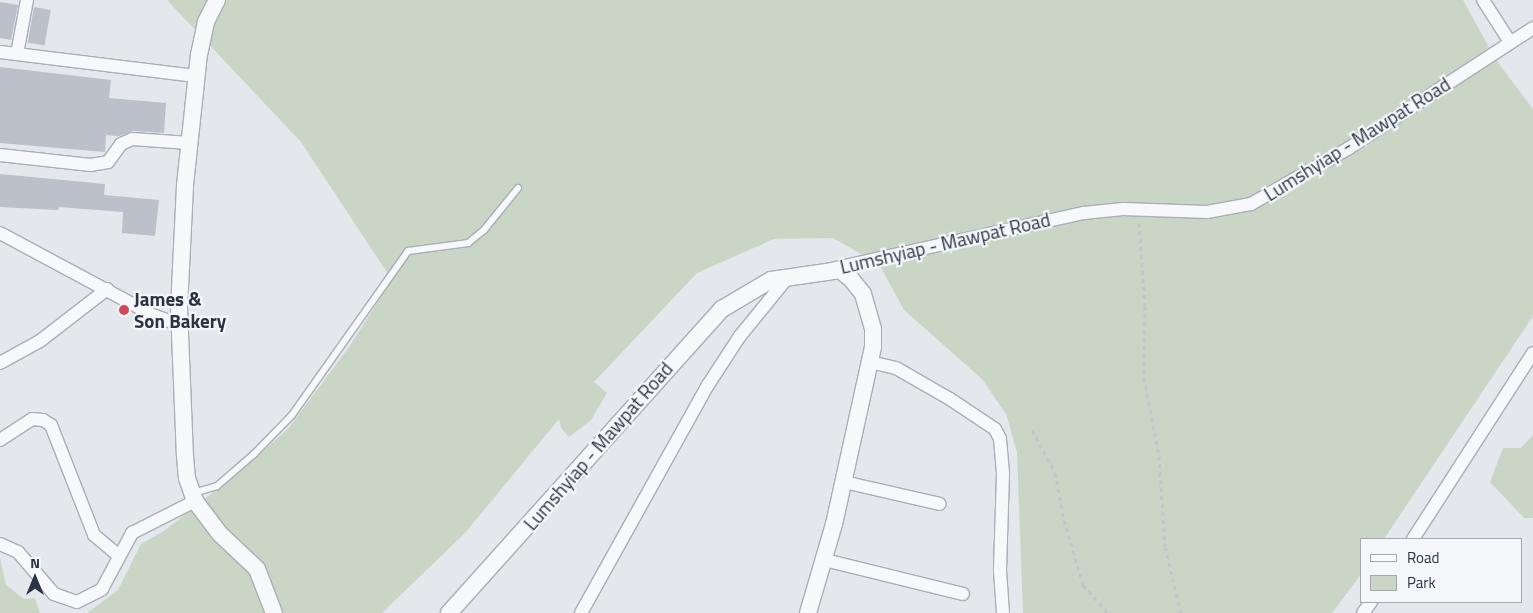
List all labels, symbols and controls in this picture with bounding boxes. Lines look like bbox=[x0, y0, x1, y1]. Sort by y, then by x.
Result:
street label: Lumshyiap - Mawpat Road bbox=[1260, 72, 1454, 206]
street label: Lumshyiap - Mawpat Road bbox=[838, 208, 1052, 278]
place label: James & Son Bakery bbox=[134, 288, 226, 332]
marker: James & Son Bakery bbox=[118, 304, 130, 316]
street label: Lumshyiap - Mawpat Road bbox=[519, 357, 677, 535]
legend bbox=[1360, 538, 1523, 603]
text: Road bbox=[1407, 546, 1439, 569]
text: N bbox=[30, 552, 40, 573]
north arrow bbox=[10, 553, 60, 603]
text: Park bbox=[1407, 571, 1436, 594]

